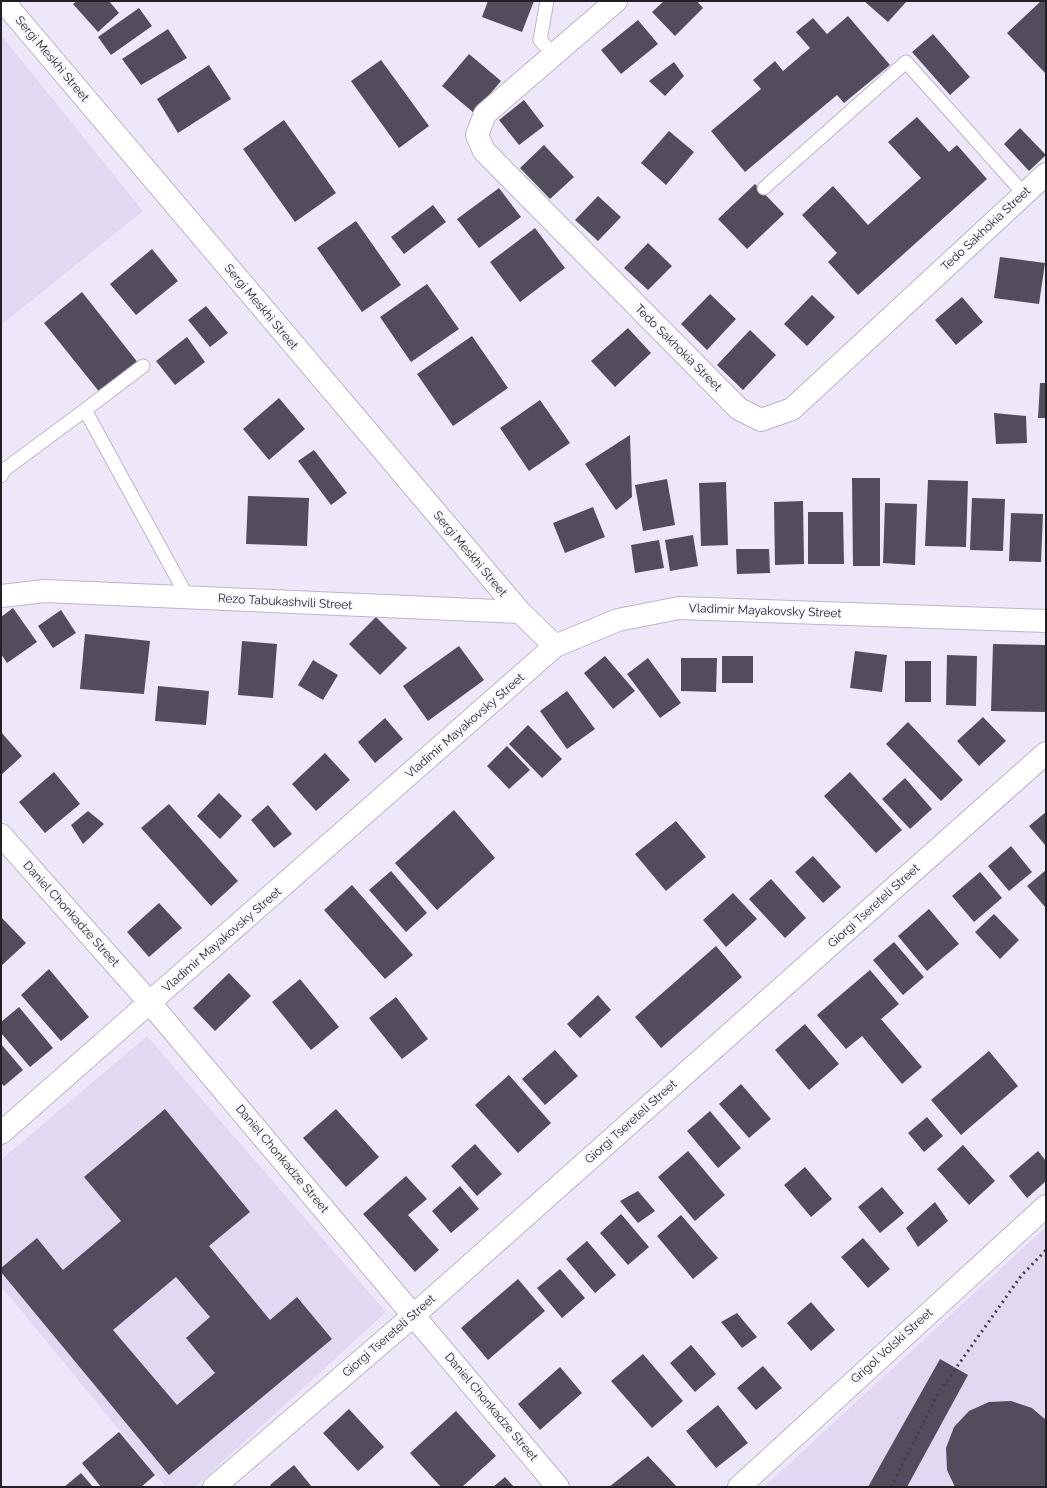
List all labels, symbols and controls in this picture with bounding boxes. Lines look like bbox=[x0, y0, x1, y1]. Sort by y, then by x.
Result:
street label: Sergi Meskhi Street bbox=[12, 13, 92, 105]
street label: Tedo Sakhokia Street bbox=[938, 184, 1034, 274]
street label: Sergi Meskhi Street bbox=[221, 261, 301, 353]
street label: Tedo Sakhokia Street bbox=[632, 302, 724, 394]
street label: Sergi Meskhi Street bbox=[430, 508, 510, 600]
street label: Rezo Tabukashvili Street bbox=[217, 591, 353, 613]
street label: Vladimir Mayakovsky Street bbox=[688, 601, 842, 621]
street label: Vladimir Mayakovsky Street bbox=[403, 670, 527, 782]
street label: Daniel Chonkadze Street bbox=[20, 858, 122, 970]
street label: Giorgi Tsereteli Street bbox=[825, 861, 923, 951]
street label: Vladimir Mayakovsky Street bbox=[160, 884, 284, 996]
street label: Giorgi Tsereteli Street bbox=[582, 1077, 680, 1167]
street label: Daniel Chonkadze Street bbox=[232, 1102, 332, 1216]
street label: Giorgi Tsereteli Street bbox=[340, 1292, 438, 1380]
street label: Grigol Volski Street bbox=[848, 1305, 936, 1387]
street label: Daniel Chonkadze Street bbox=[441, 1350, 541, 1464]

